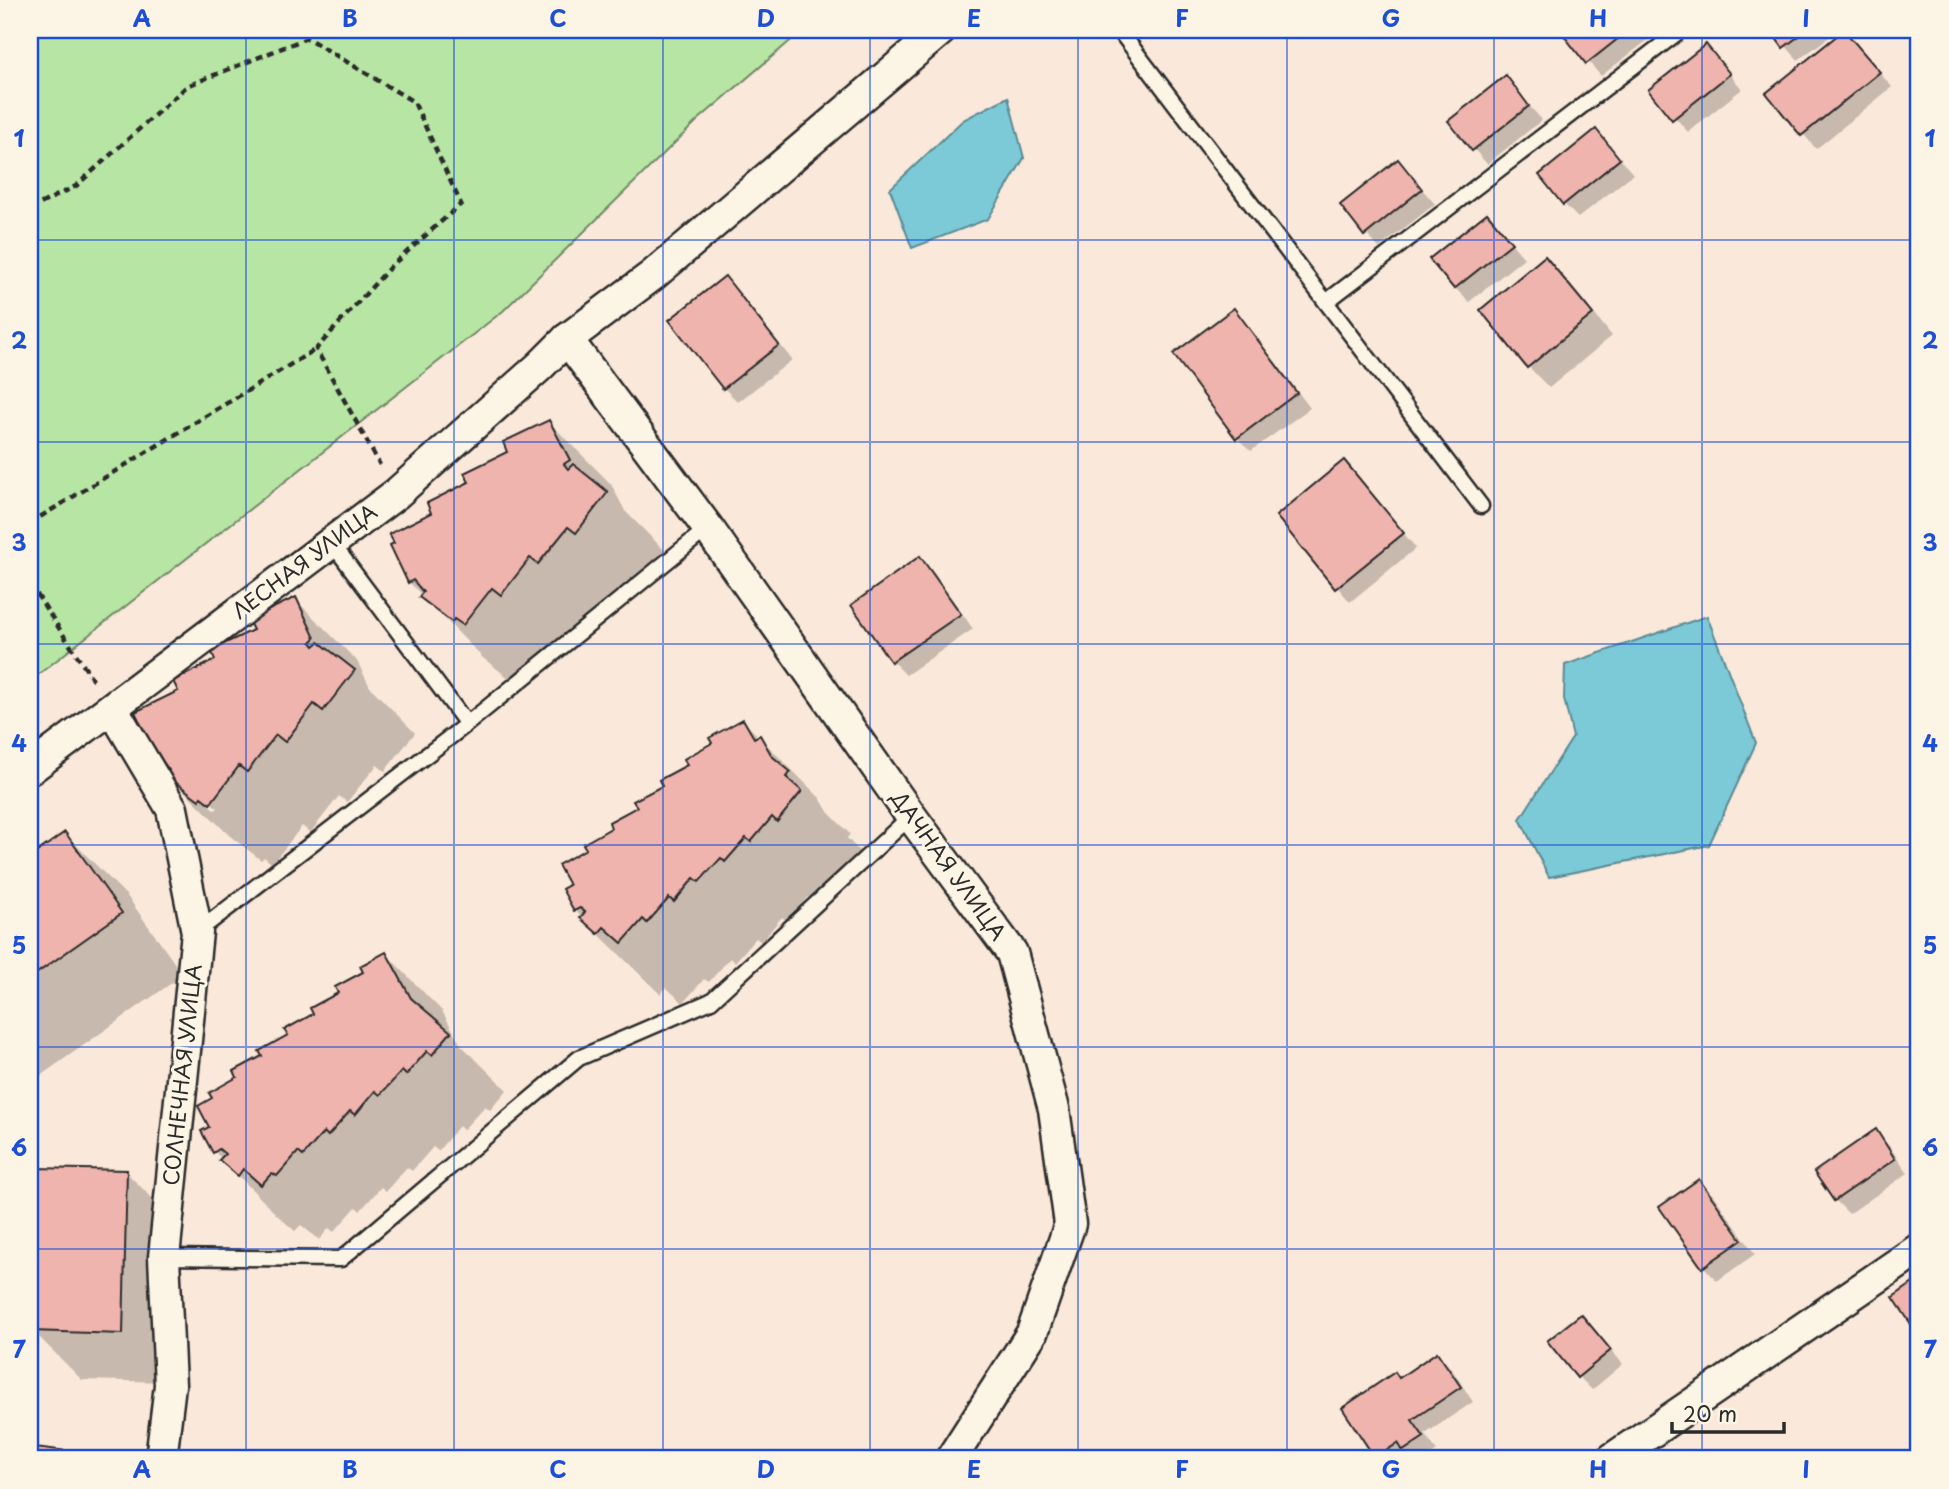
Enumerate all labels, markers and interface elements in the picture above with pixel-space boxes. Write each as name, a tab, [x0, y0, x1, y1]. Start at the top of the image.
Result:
text: A	[133, 0, 151, 35]
text: B	[342, 0, 358, 35]
text: C	[549, 0, 567, 35]
text: D	[757, 0, 775, 35]
text: E	[967, 0, 981, 35]
text: F	[1175, 0, 1189, 35]
text: G	[1382, 0, 1400, 35]
text: H	[1589, 0, 1607, 35]
text: I	[1802, 0, 1810, 35]
text: 1	[14, 120, 25, 155]
text: 1	[1925, 120, 1936, 155]
text: 2	[11, 322, 27, 357]
text: 2	[1922, 322, 1938, 357]
street label: ЛЕСНАЯ УЛИЦА	[224, 495, 383, 626]
text: 3	[11, 524, 27, 559]
text: 3	[1922, 524, 1938, 559]
text: 4	[11, 725, 27, 760]
text: 4	[1922, 725, 1938, 760]
street label: ДАЧНАЯ УЛИЦА	[884, 782, 1015, 946]
text: 5	[12, 927, 26, 962]
text: 5	[1923, 927, 1937, 962]
street label: СОЛНЕЧНАЯ УЛИЦА	[153, 962, 209, 1187]
text: 6	[11, 1129, 27, 1164]
text: 6	[1922, 1129, 1938, 1164]
text: 7	[12, 1331, 26, 1366]
text: 7	[1923, 1331, 1937, 1366]
scale bar	[1672, 1391, 1784, 1435]
text: 20 m	[1683, 1397, 1737, 1429]
text: A	[133, 1451, 151, 1486]
text: B	[342, 1451, 358, 1486]
text: C	[549, 1451, 567, 1486]
text: D	[757, 1451, 775, 1486]
text: E	[967, 1451, 981, 1486]
text: F	[1175, 1451, 1189, 1486]
text: G	[1382, 1451, 1400, 1486]
text: H	[1589, 1451, 1607, 1486]
text: I	[1802, 1451, 1810, 1486]

